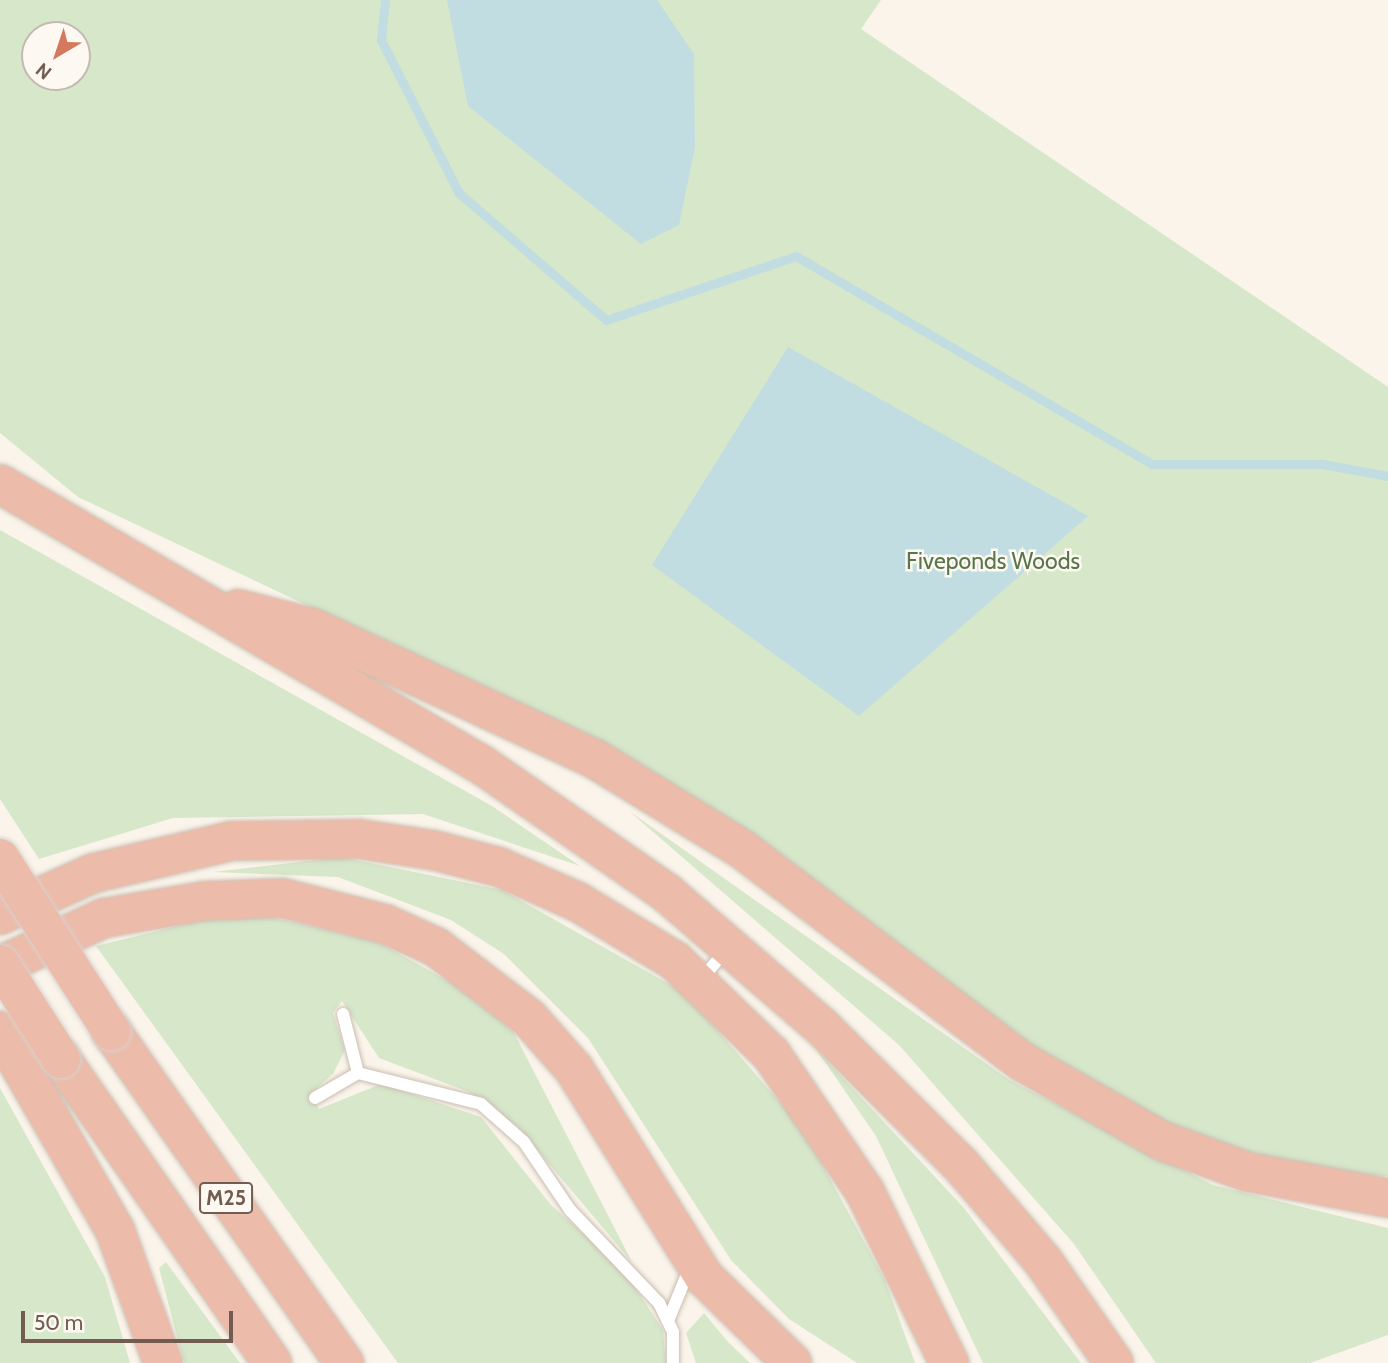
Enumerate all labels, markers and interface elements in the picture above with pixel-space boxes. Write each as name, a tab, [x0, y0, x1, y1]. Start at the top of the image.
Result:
north arrow	[21, 21, 91, 91]
text: N	[31, 58, 56, 84]
park label: Fiveponds Woods	[906, 547, 1080, 575]
road number: M25	[198, 1180, 254, 1216]
scale bar	[24, 1296, 236, 1340]
text: 50 m	[34, 1310, 83, 1335]

